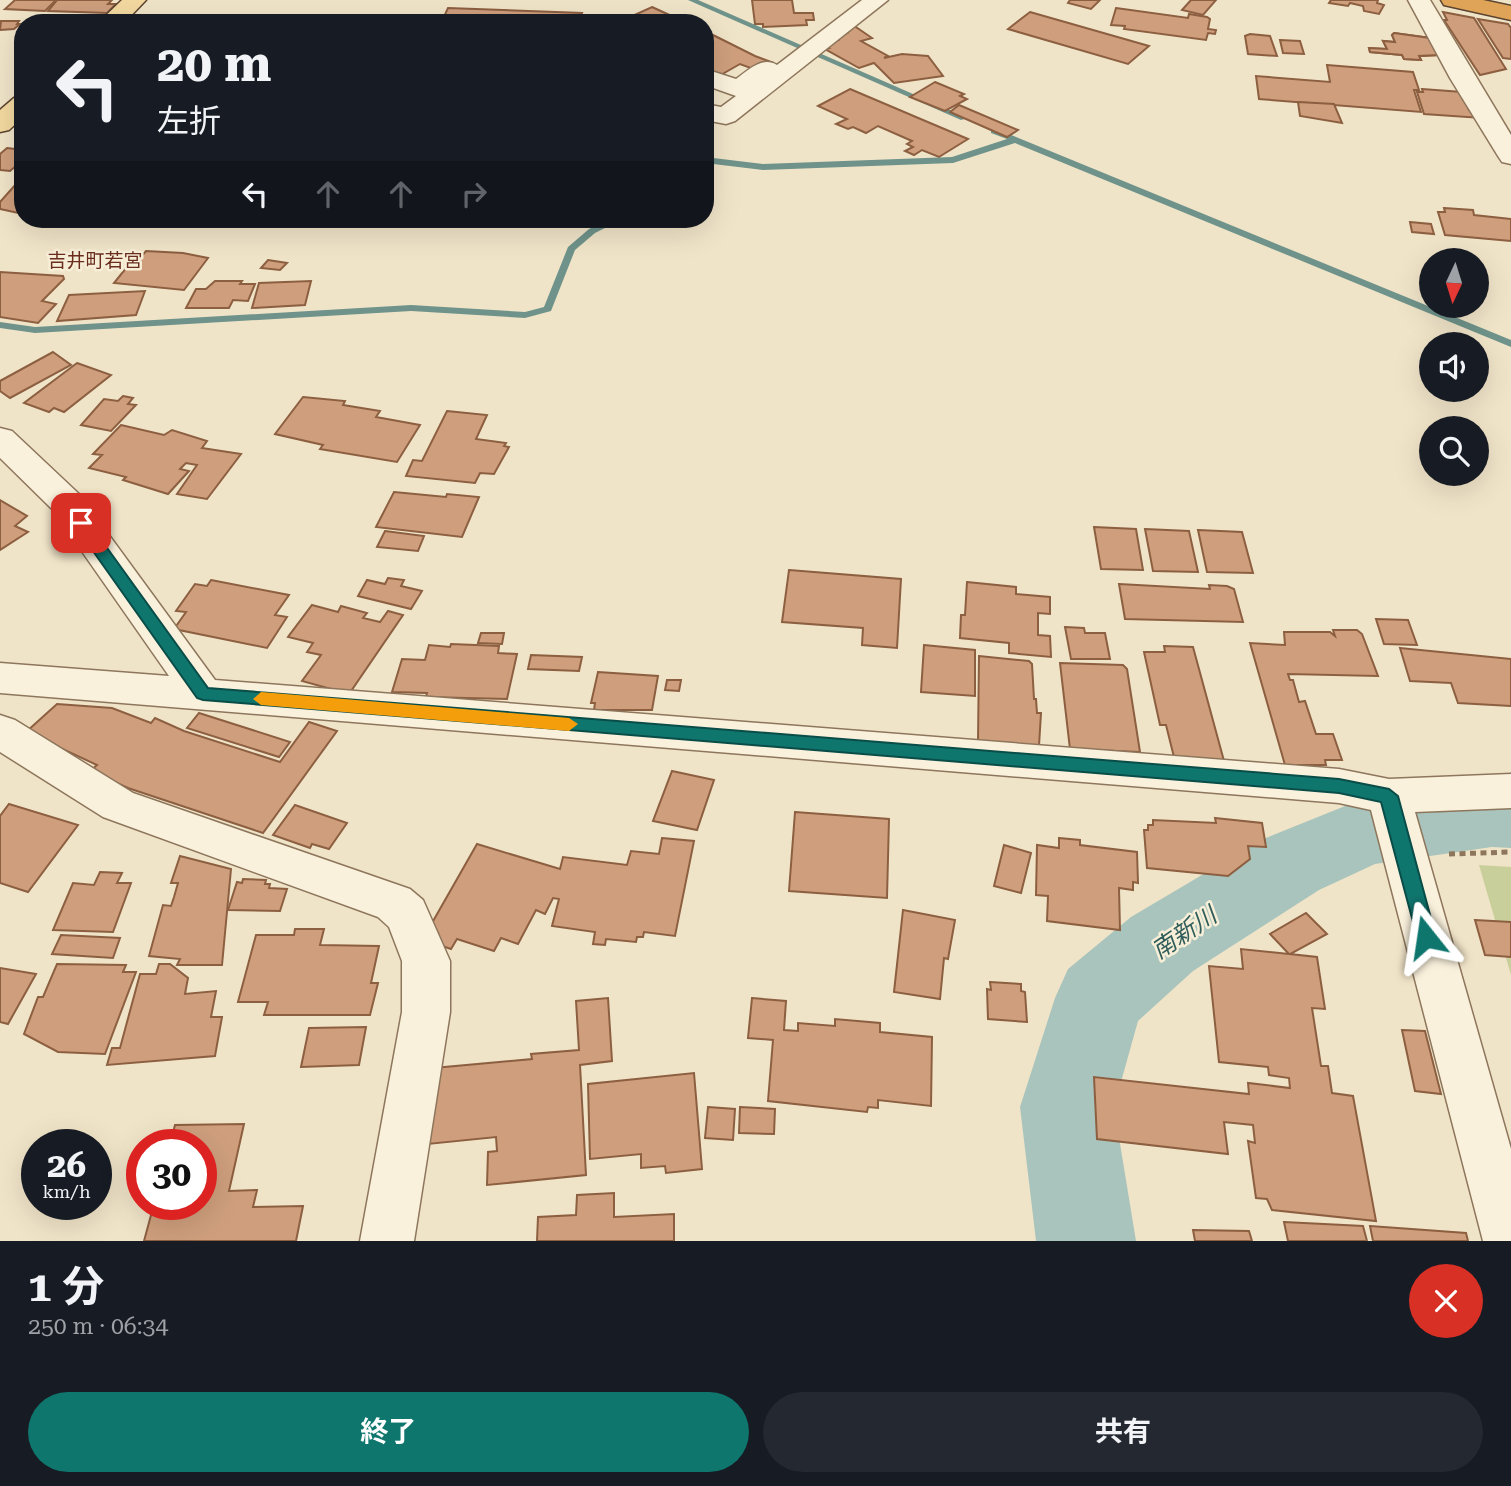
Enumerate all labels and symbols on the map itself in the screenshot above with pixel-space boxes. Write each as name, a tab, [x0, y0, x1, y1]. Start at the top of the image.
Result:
north arrow	[1419, 248, 1489, 318]
district label: 吉井町若宮	[47, 249, 143, 272]
pin	[51, 493, 111, 553]
water label: 南新川	[1146, 900, 1224, 965]
position arrow	[1389, 900, 1463, 974]
speed limit sign: 30	[126, 1129, 217, 1220]

